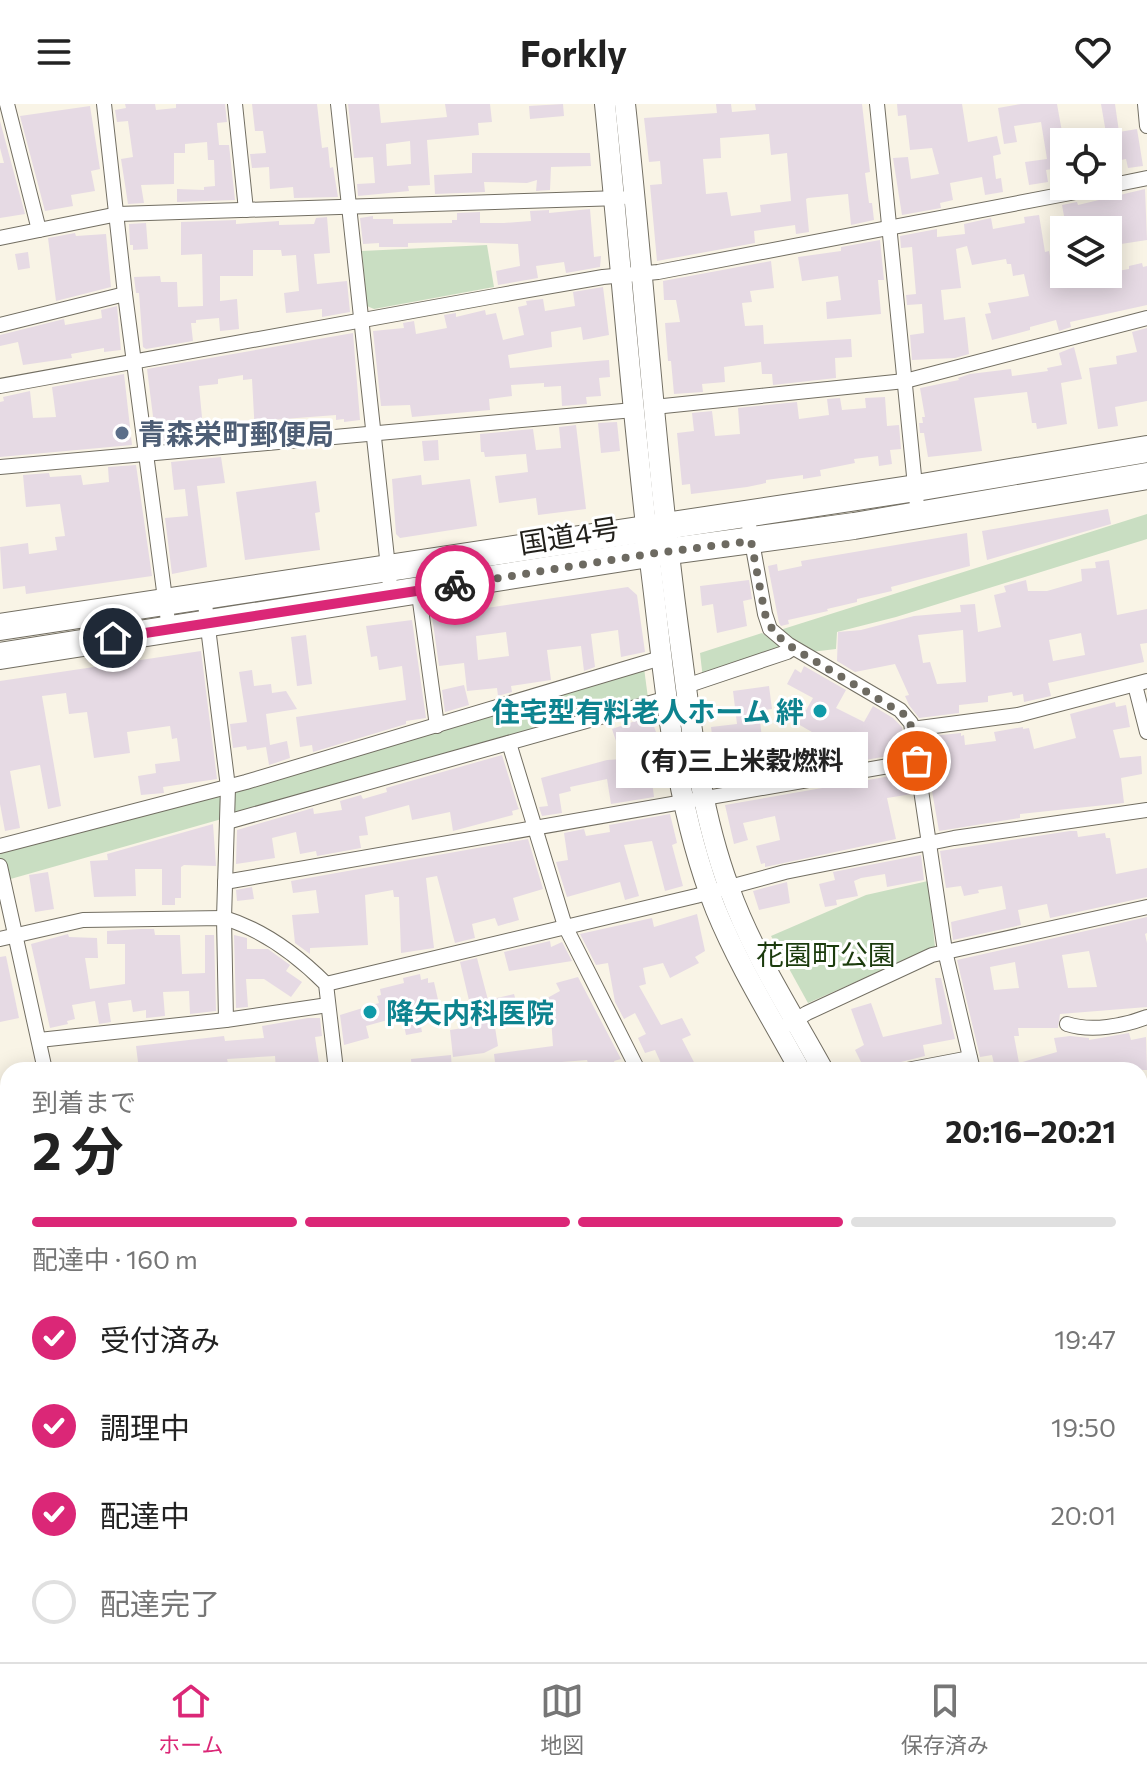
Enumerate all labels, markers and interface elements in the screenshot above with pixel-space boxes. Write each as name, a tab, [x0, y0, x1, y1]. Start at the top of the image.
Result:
icon: menu	[32, 30, 76, 74]
text: Forkly	[520, 30, 627, 74]
icon: heart	[1071, 30, 1115, 74]
map controls	[1050, 128, 1122, 288]
button: locate	[1050, 128, 1122, 200]
button: layers	[1050, 216, 1122, 288]
place label: 青森栄町郵便局	[138, 416, 334, 450]
marker: 青森栄町郵便局	[113, 424, 131, 442]
street label: 国道4号	[517, 510, 621, 560]
courier	[415, 545, 495, 625]
icon: bike	[433, 563, 477, 607]
pin	[79, 604, 147, 672]
icon: home	[91, 616, 135, 660]
place label: 住宅型有料老人ホーム 絆	[491, 694, 804, 728]
marker: 住宅型有料老人ホーム 絆	[811, 702, 829, 720]
pin	[883, 727, 951, 795]
callout: (有)三上米穀燃料	[617, 733, 869, 789]
icon: bag	[895, 739, 939, 783]
text: (有)三上米穀燃料	[640, 744, 844, 775]
park label: 花園町公園	[756, 937, 896, 971]
place label: 降矢内科医院	[386, 995, 554, 1029]
marker: 降矢内科医院	[361, 1003, 379, 1021]
text: 到着まで	[32, 1086, 136, 1117]
text: 20:16–20:21	[945, 1112, 1116, 1149]
text: 2 分	[32, 1117, 124, 1181]
text: 配達中 · 160 m	[32, 1243, 198, 1274]
icon: check	[32, 1316, 76, 1360]
text: 受付済み	[100, 1320, 220, 1357]
text: 19:47	[1054, 1323, 1116, 1354]
icon: check	[32, 1404, 76, 1448]
text: 調理中	[100, 1408, 190, 1445]
text: 19:50	[1051, 1411, 1116, 1442]
icon: check	[32, 1492, 76, 1536]
text: 配達中	[100, 1496, 190, 1533]
text: 20:01	[1050, 1499, 1116, 1530]
text: 配達完了	[100, 1584, 220, 1621]
tab: ホーム	[158, 1679, 224, 1759]
tab: 地図	[540, 1679, 584, 1759]
tab: 保存済み	[901, 1679, 989, 1759]

